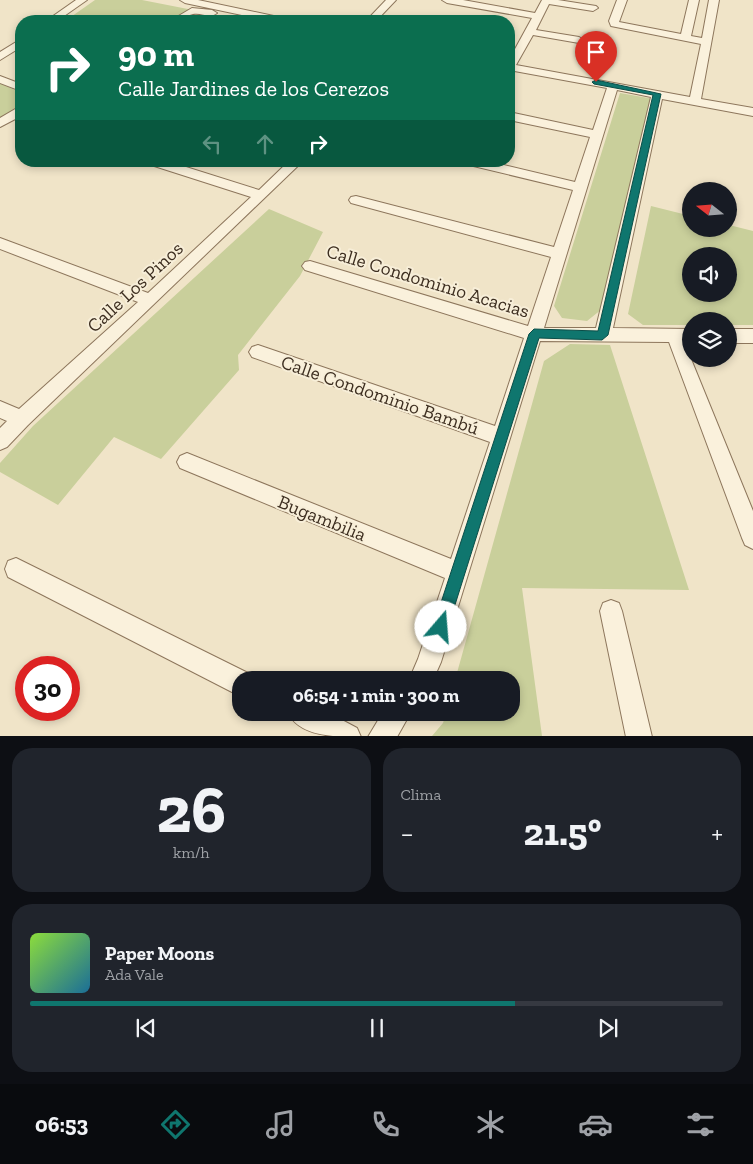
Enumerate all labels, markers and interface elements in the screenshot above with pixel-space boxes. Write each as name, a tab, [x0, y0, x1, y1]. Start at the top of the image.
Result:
pin	[575, 31, 617, 82]
text: 90 m	[118, 33, 194, 75]
icon: right	[35, 35, 100, 100]
icon: arrive	[582, 38, 610, 66]
text: Calle Jardines de los Cerezos	[118, 75, 389, 102]
icon: left	[198, 130, 226, 158]
icon: ahead	[251, 130, 279, 158]
icon: right	[304, 130, 332, 158]
north arrow	[682, 182, 738, 238]
map controls	[682, 182, 737, 367]
street label: Calle Los Pinos	[82, 237, 188, 337]
street label: Calle Condominio Acacias	[324, 239, 532, 323]
button: sound	[682, 247, 737, 302]
button: layers	[682, 312, 737, 367]
street label: Calle Condominio Bambú	[278, 350, 482, 440]
street label: Bugambilia	[275, 490, 369, 546]
position arrow	[414, 600, 466, 652]
speed limit sign: 30	[15, 656, 80, 721]
text: 06:54 · 1 min · 300 m	[293, 684, 459, 707]
text: 26	[156, 771, 226, 849]
text: Clima	[401, 785, 441, 804]
text: 21.5°	[523, 809, 601, 855]
text: −	[401, 817, 414, 850]
text: +	[711, 817, 723, 850]
text: km/h	[173, 843, 210, 862]
text: Paper Moons	[105, 942, 214, 965]
text: Ada Vale	[105, 965, 164, 984]
icon: previous	[132, 1014, 160, 1042]
icon: pause	[363, 1014, 391, 1042]
icon: next	[594, 1014, 622, 1042]
icon: directions	[158, 1107, 193, 1142]
icon: music	[263, 1107, 298, 1142]
icon: phone	[368, 1107, 403, 1142]
icon: climate	[473, 1107, 508, 1142]
icon: car	[578, 1107, 613, 1142]
icon: filters	[683, 1107, 718, 1142]
text: 06:53	[35, 1111, 88, 1138]

